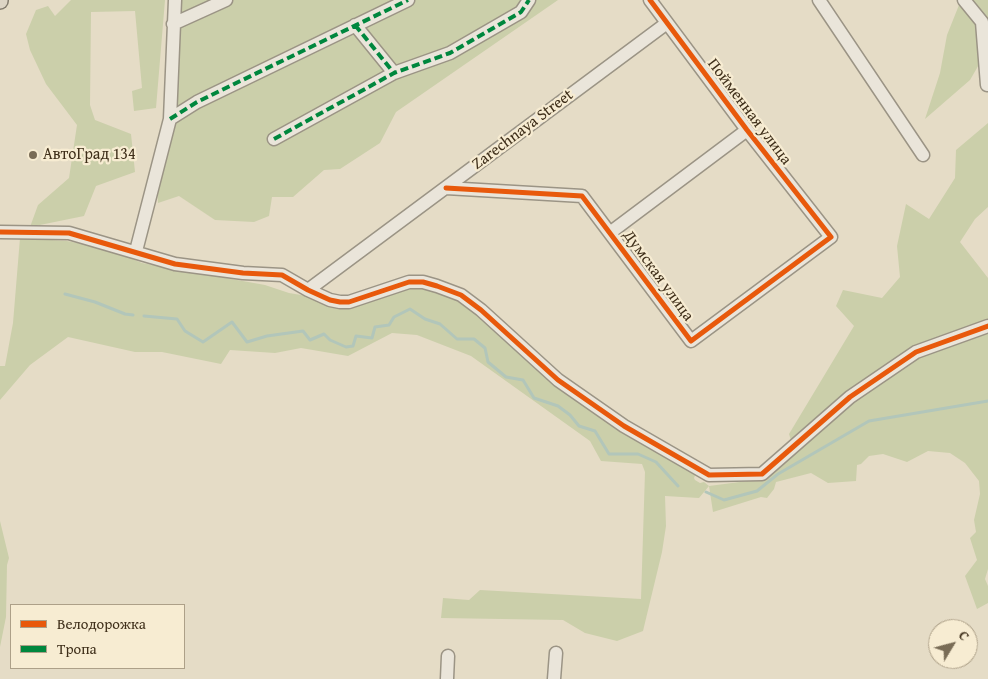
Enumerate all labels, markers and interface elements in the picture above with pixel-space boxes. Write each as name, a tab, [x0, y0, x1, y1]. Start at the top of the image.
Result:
street label: Пойменная улица	[703, 55, 795, 169]
street label: Zarechnaya Street	[469, 86, 577, 174]
place label: АвтоГрад 134	[43, 145, 136, 165]
marker: АвтоГрад 134	[27, 149, 39, 161]
street label: Думская улица	[619, 227, 697, 325]
legend	[10, 604, 185, 669]
text: Велодорожка	[57, 613, 146, 634]
north arrow	[928, 619, 978, 669]
text: С	[954, 626, 975, 645]
text: Тропа	[57, 638, 97, 659]

